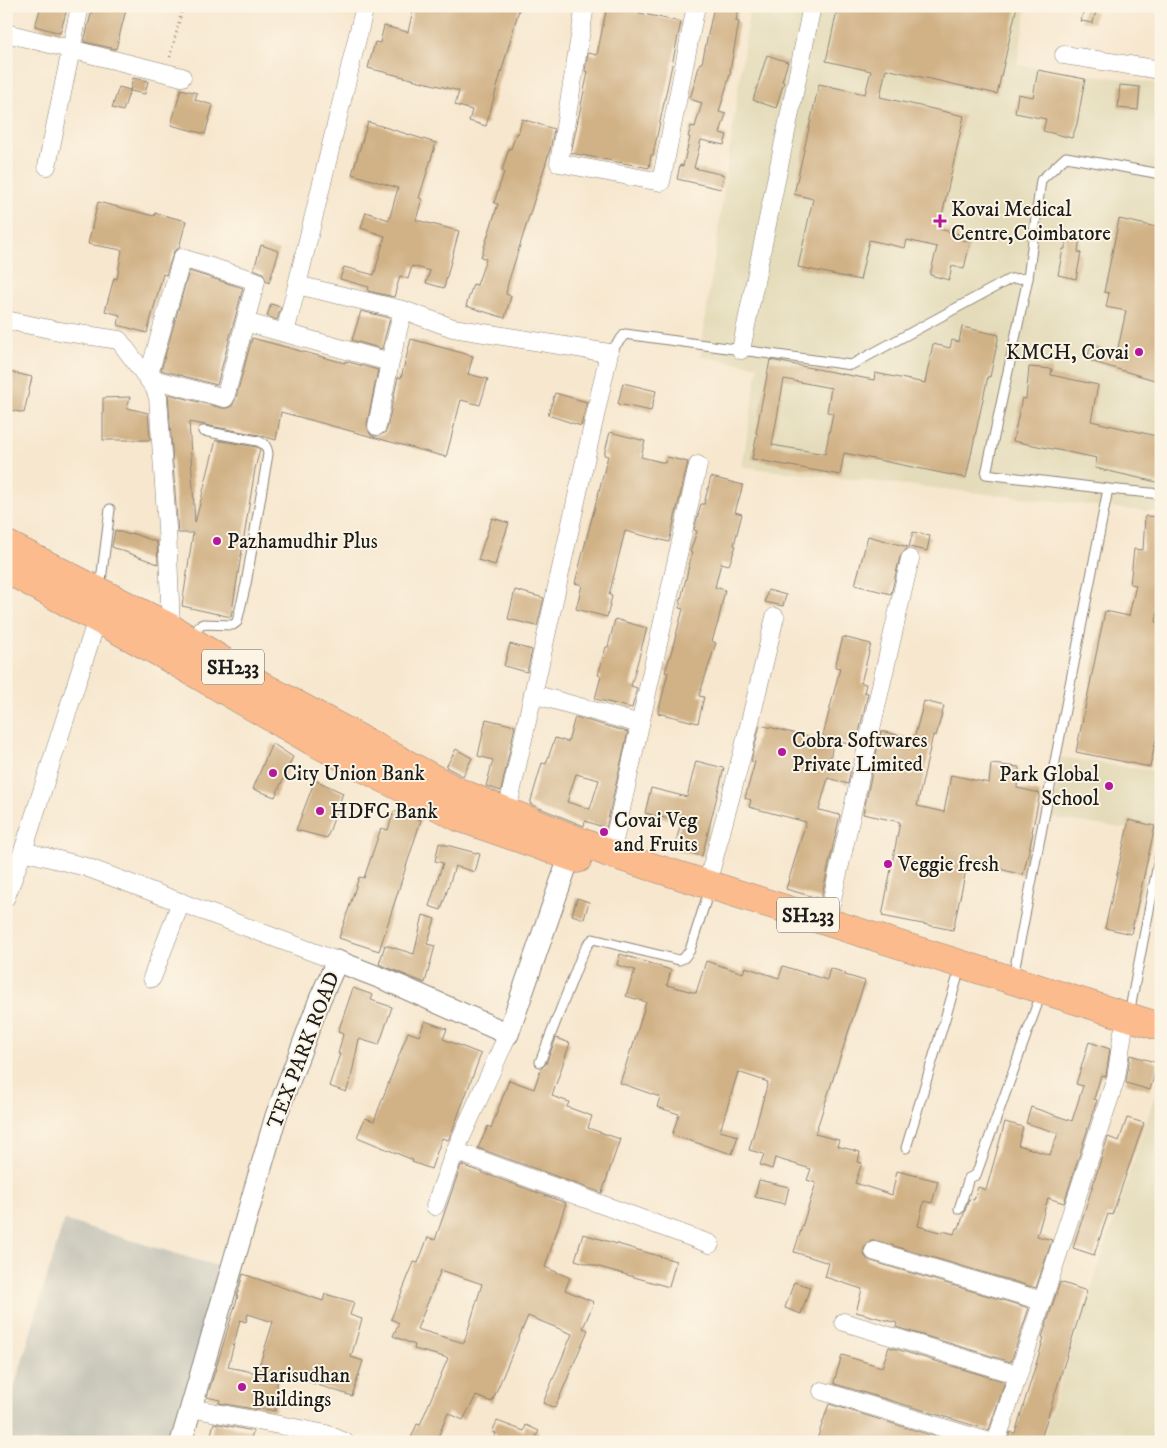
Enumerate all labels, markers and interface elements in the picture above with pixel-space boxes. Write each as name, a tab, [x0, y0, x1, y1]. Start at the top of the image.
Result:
place label: Kovai Medical Centre,Coimbatore	[951, 197, 1111, 247]
marker: Kovai Medical Centre,Coimbatore	[933, 214, 947, 228]
place label: KMCH, Covai	[1006, 340, 1129, 366]
marker: KMCH, Covai	[1133, 346, 1145, 358]
place label: Pazhamudhir Plus	[227, 529, 378, 555]
marker: Pazhamudhir Plus	[211, 535, 223, 547]
road number: SH233	[202, 650, 264, 684]
place label: Cobra Softwares Private Limited	[792, 728, 928, 778]
marker: Cobra Softwares Private Limited	[776, 746, 788, 758]
place label: City Union Bank	[283, 761, 425, 787]
place label: Park Global School	[999, 762, 1100, 812]
marker: City Union Bank	[267, 767, 279, 779]
marker: Park Global School	[1103, 780, 1115, 792]
place label: HDFC Bank	[330, 799, 439, 825]
marker: HDFC Bank	[314, 805, 326, 817]
place label: Covai Veg and Fruits	[614, 808, 698, 858]
marker: Covai Veg and Fruits	[598, 826, 610, 838]
place label: Veggie fresh	[897, 852, 999, 878]
marker: Veggie fresh	[882, 858, 894, 870]
road number: SH233	[777, 898, 839, 932]
street label: TEX PARK ROAD	[262, 968, 346, 1133]
place label: Harisudhan Buildings	[252, 1363, 350, 1413]
marker: Harisudhan Buildings	[236, 1381, 248, 1393]

